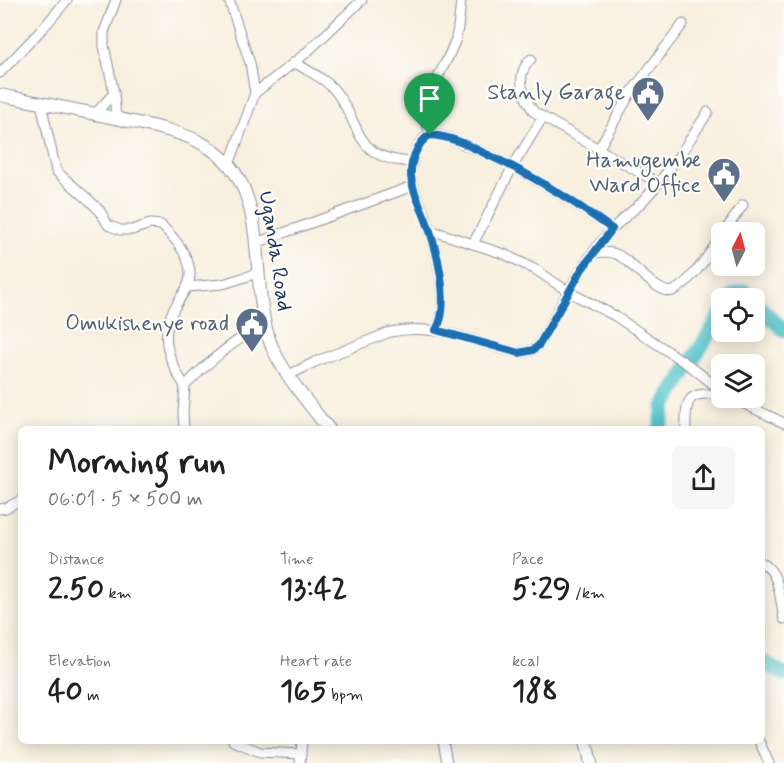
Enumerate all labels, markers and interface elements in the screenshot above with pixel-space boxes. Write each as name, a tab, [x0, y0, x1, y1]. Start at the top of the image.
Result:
pin	[404, 73, 455, 135]
public building icon: Stanly Garage	[630, 75, 666, 122]
place label: Stanly Garage	[487, 79, 625, 110]
icon: arrive	[413, 82, 446, 115]
place label: Hamugembe Ward Office	[586, 147, 701, 200]
public building icon: Hamugembe Ward Office	[706, 156, 742, 203]
street label: Uganda Road	[251, 189, 298, 313]
north arrow	[711, 222, 765, 276]
map controls	[711, 222, 765, 408]
button: locate	[711, 288, 765, 342]
public building icon: Omukishenye road	[234, 306, 270, 353]
place label: Omukishenye road	[65, 310, 229, 338]
button: layers	[711, 354, 765, 408]
text: Morning run	[48, 441, 226, 485]
button: share	[672, 446, 735, 509]
text: 06:01 · 5 × 500 m	[48, 486, 203, 513]
text: Distance	[48, 549, 104, 570]
text: Time	[280, 549, 314, 570]
text: Pace	[512, 549, 544, 570]
text: 2.50	[48, 570, 104, 609]
text: 13:42	[280, 570, 347, 609]
text: 5:29	[512, 570, 571, 609]
text: km	[104, 583, 132, 604]
text: /km	[571, 583, 605, 604]
text: Elevation	[48, 651, 111, 672]
text: Heart rate	[280, 651, 352, 672]
text: kcal	[512, 651, 539, 672]
text: 40	[48, 672, 83, 711]
text: 165	[280, 672, 327, 711]
text: 188	[512, 672, 558, 711]
text: m	[83, 685, 100, 706]
text: bpm	[327, 685, 363, 706]

